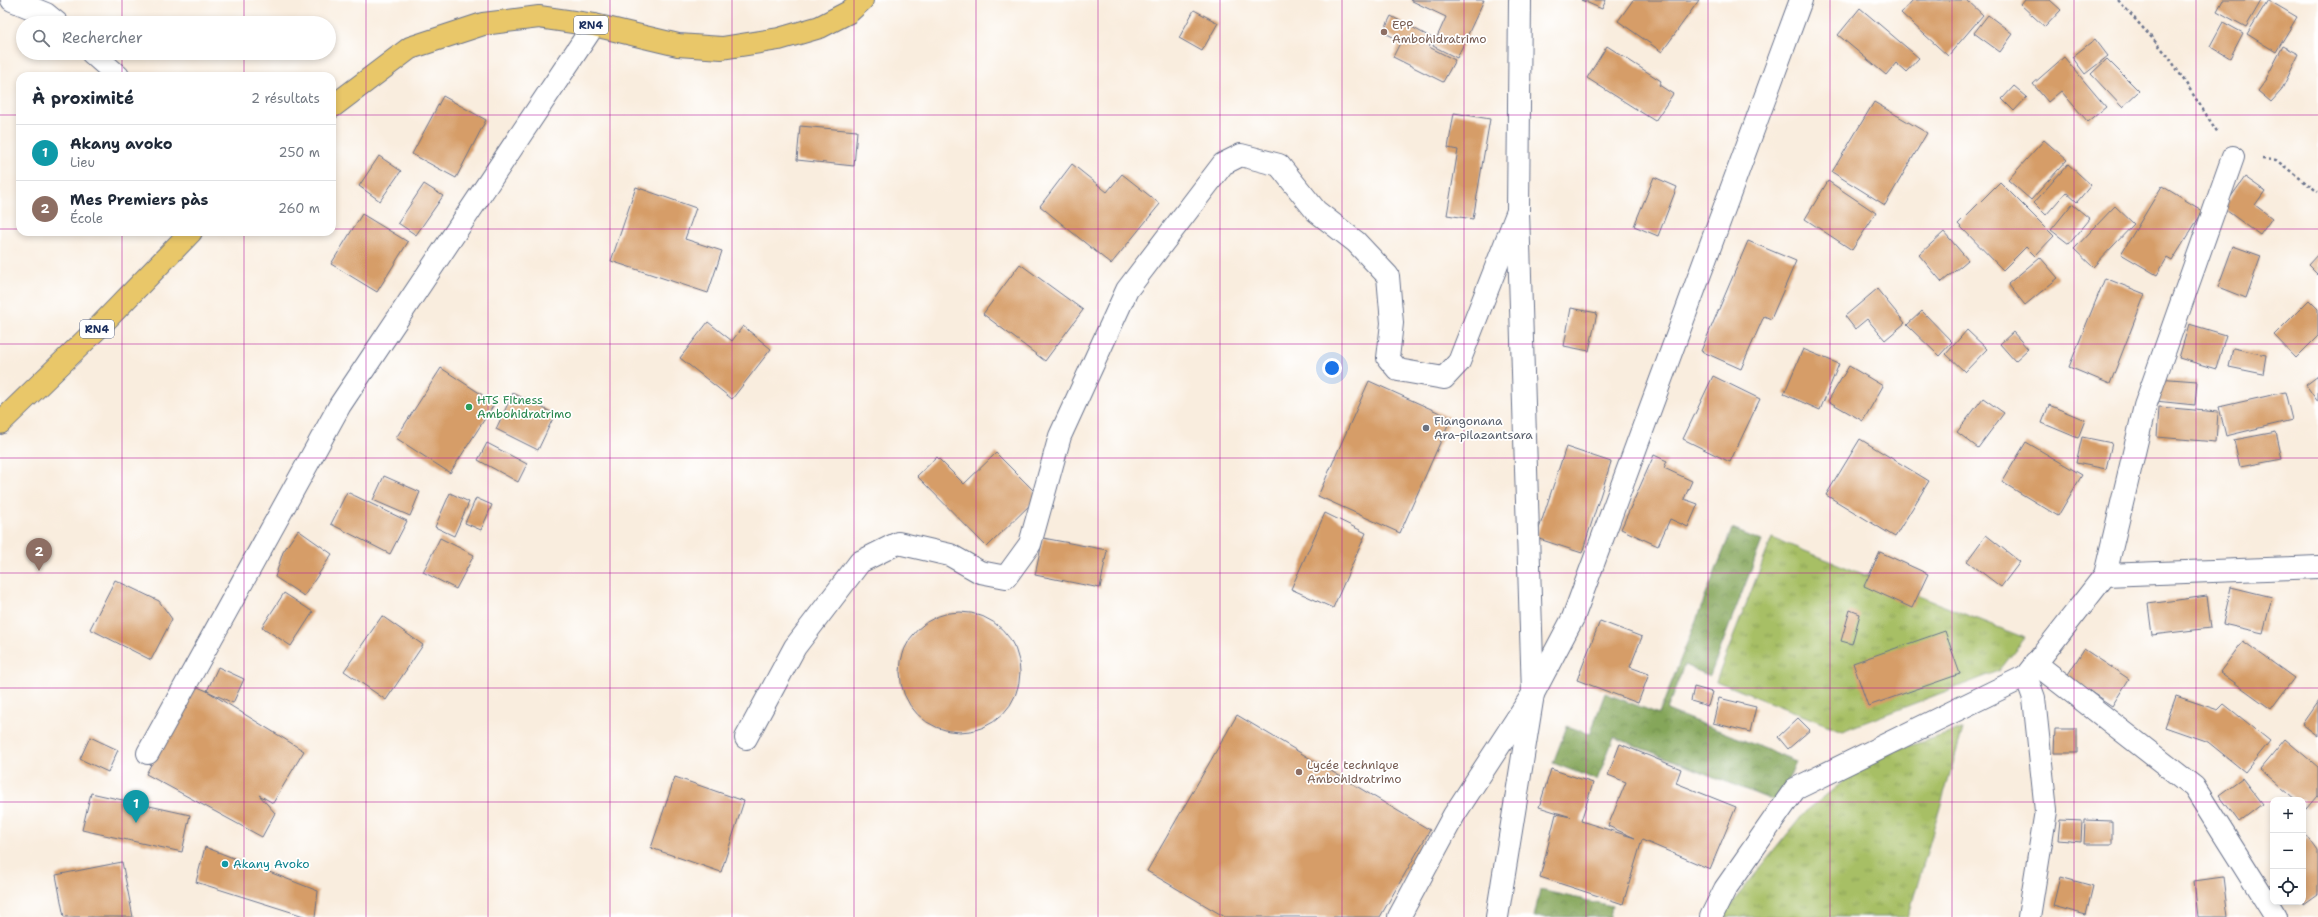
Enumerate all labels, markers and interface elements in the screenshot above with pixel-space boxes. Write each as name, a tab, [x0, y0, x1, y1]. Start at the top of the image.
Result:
search box	[16, 16, 336, 60]
road number: RN4	[574, 16, 608, 34]
place label: EPP Ambohidratrimo	[1392, 17, 1487, 47]
icon: search	[30, 27, 52, 49]
marker: EPP Ambohidratrimo	[1379, 27, 1389, 37]
text: Rechercher	[62, 28, 143, 48]
text: À proximité	[32, 87, 134, 109]
text: 2 résultats	[251, 90, 320, 107]
text: Akany avoko	[70, 134, 172, 154]
text: 1	[42, 144, 48, 161]
text: 250 m	[279, 144, 320, 161]
text: Lieu	[70, 154, 95, 171]
text: Mes Premiers pàs	[70, 190, 208, 210]
text: 2	[40, 200, 50, 217]
text: 260 m	[278, 200, 320, 217]
text: École	[70, 210, 103, 227]
road number: RN4	[80, 320, 114, 338]
your location	[1322, 358, 1342, 378]
place label: HTS Fitness Ambohidratrimo	[477, 392, 572, 422]
marker: HTS Fitness Ambohidratrimo	[464, 402, 474, 412]
place label: Fiangonana Ara-pilazantsara	[1434, 413, 1533, 443]
marker: Fiangonana Ara-pilazantsara	[1421, 423, 1431, 433]
pin: 2	[26, 538, 52, 571]
place label: Lycée technique Ambohidratrimo	[1307, 757, 1402, 787]
marker: Lycée technique Ambohidratrimo	[1294, 767, 1304, 777]
pin: 1	[123, 790, 149, 823]
map controls	[2270, 797, 2306, 905]
button: +	[2270, 797, 2306, 833]
button: −	[2270, 833, 2306, 869]
place label: Akany Avoko	[233, 856, 309, 872]
marker: Akany Avoko	[220, 859, 230, 869]
button: locate	[2270, 869, 2306, 905]

